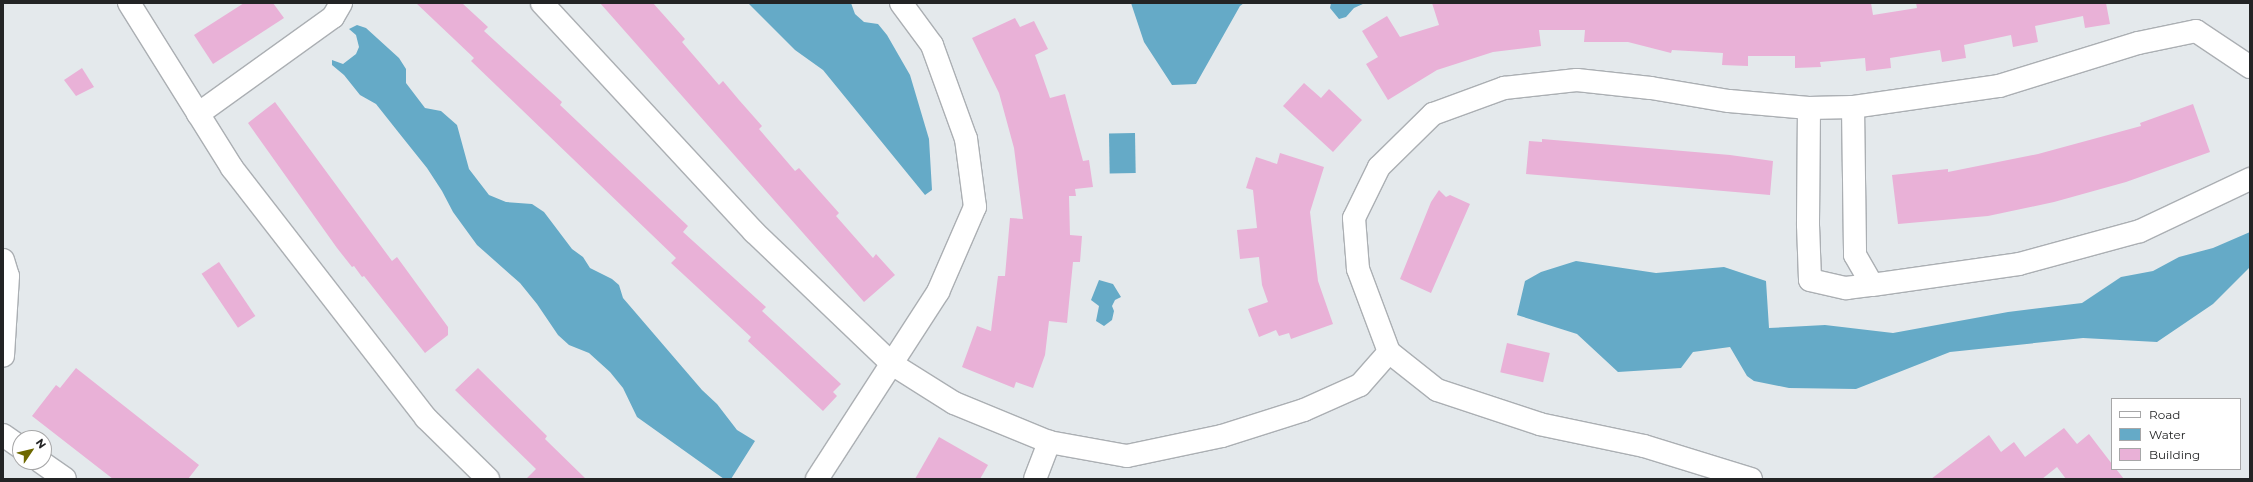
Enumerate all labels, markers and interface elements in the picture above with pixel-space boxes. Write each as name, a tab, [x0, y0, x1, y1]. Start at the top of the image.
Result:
legend	[2111, 398, 2241, 470]
text: Road	[2149, 407, 2180, 422]
text: Water	[2149, 427, 2185, 442]
north arrow	[12, 430, 52, 470]
text: N	[33, 436, 49, 451]
text: Building	[2149, 447, 2200, 462]

